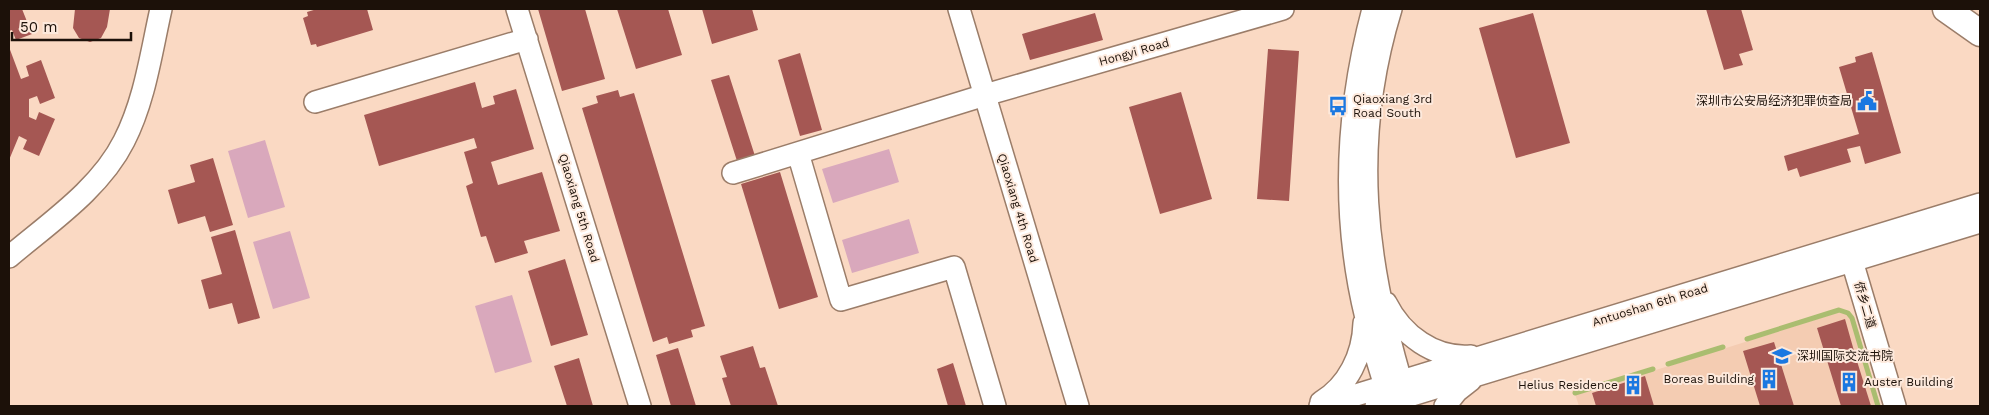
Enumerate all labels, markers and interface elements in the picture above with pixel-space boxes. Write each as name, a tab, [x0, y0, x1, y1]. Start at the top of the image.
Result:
scale bar	[12, 10, 131, 42]
text: 50 m	[20, 18, 57, 36]
street label: Hongyi Road	[1097, 35, 1171, 69]
public building icon: 深圳市公安局经济犯罪侦查局	[1856, 90, 1878, 112]
place label: Qiaoxiang 3rd Road South	[1353, 92, 1432, 120]
place label: 深圳市公安局经济犯罪侦查局	[1696, 94, 1852, 108]
bus stop icon: Qiaoxiang 3rd Road South	[1327, 95, 1349, 117]
street label: Qiaoxiang 5th Road	[556, 152, 602, 264]
street label: Qiaoxiang 4th Road	[995, 152, 1041, 264]
street label: 侨乡二道	[1852, 280, 1878, 330]
street label: Antuoshan 6th Road	[1591, 281, 1709, 329]
school or university icon: 深圳国际交流书院	[1771, 345, 1793, 367]
place label: 深圳国际交流书院	[1797, 349, 1893, 363]
building icon: Boreas Building	[1758, 368, 1780, 390]
building icon: Auster Building	[1838, 371, 1860, 393]
place label: Boreas Building	[1663, 372, 1755, 386]
building icon: Helius Residence	[1622, 374, 1644, 396]
place label: Auster Building	[1864, 375, 1953, 389]
place label: Helius Residence	[1518, 378, 1618, 392]

